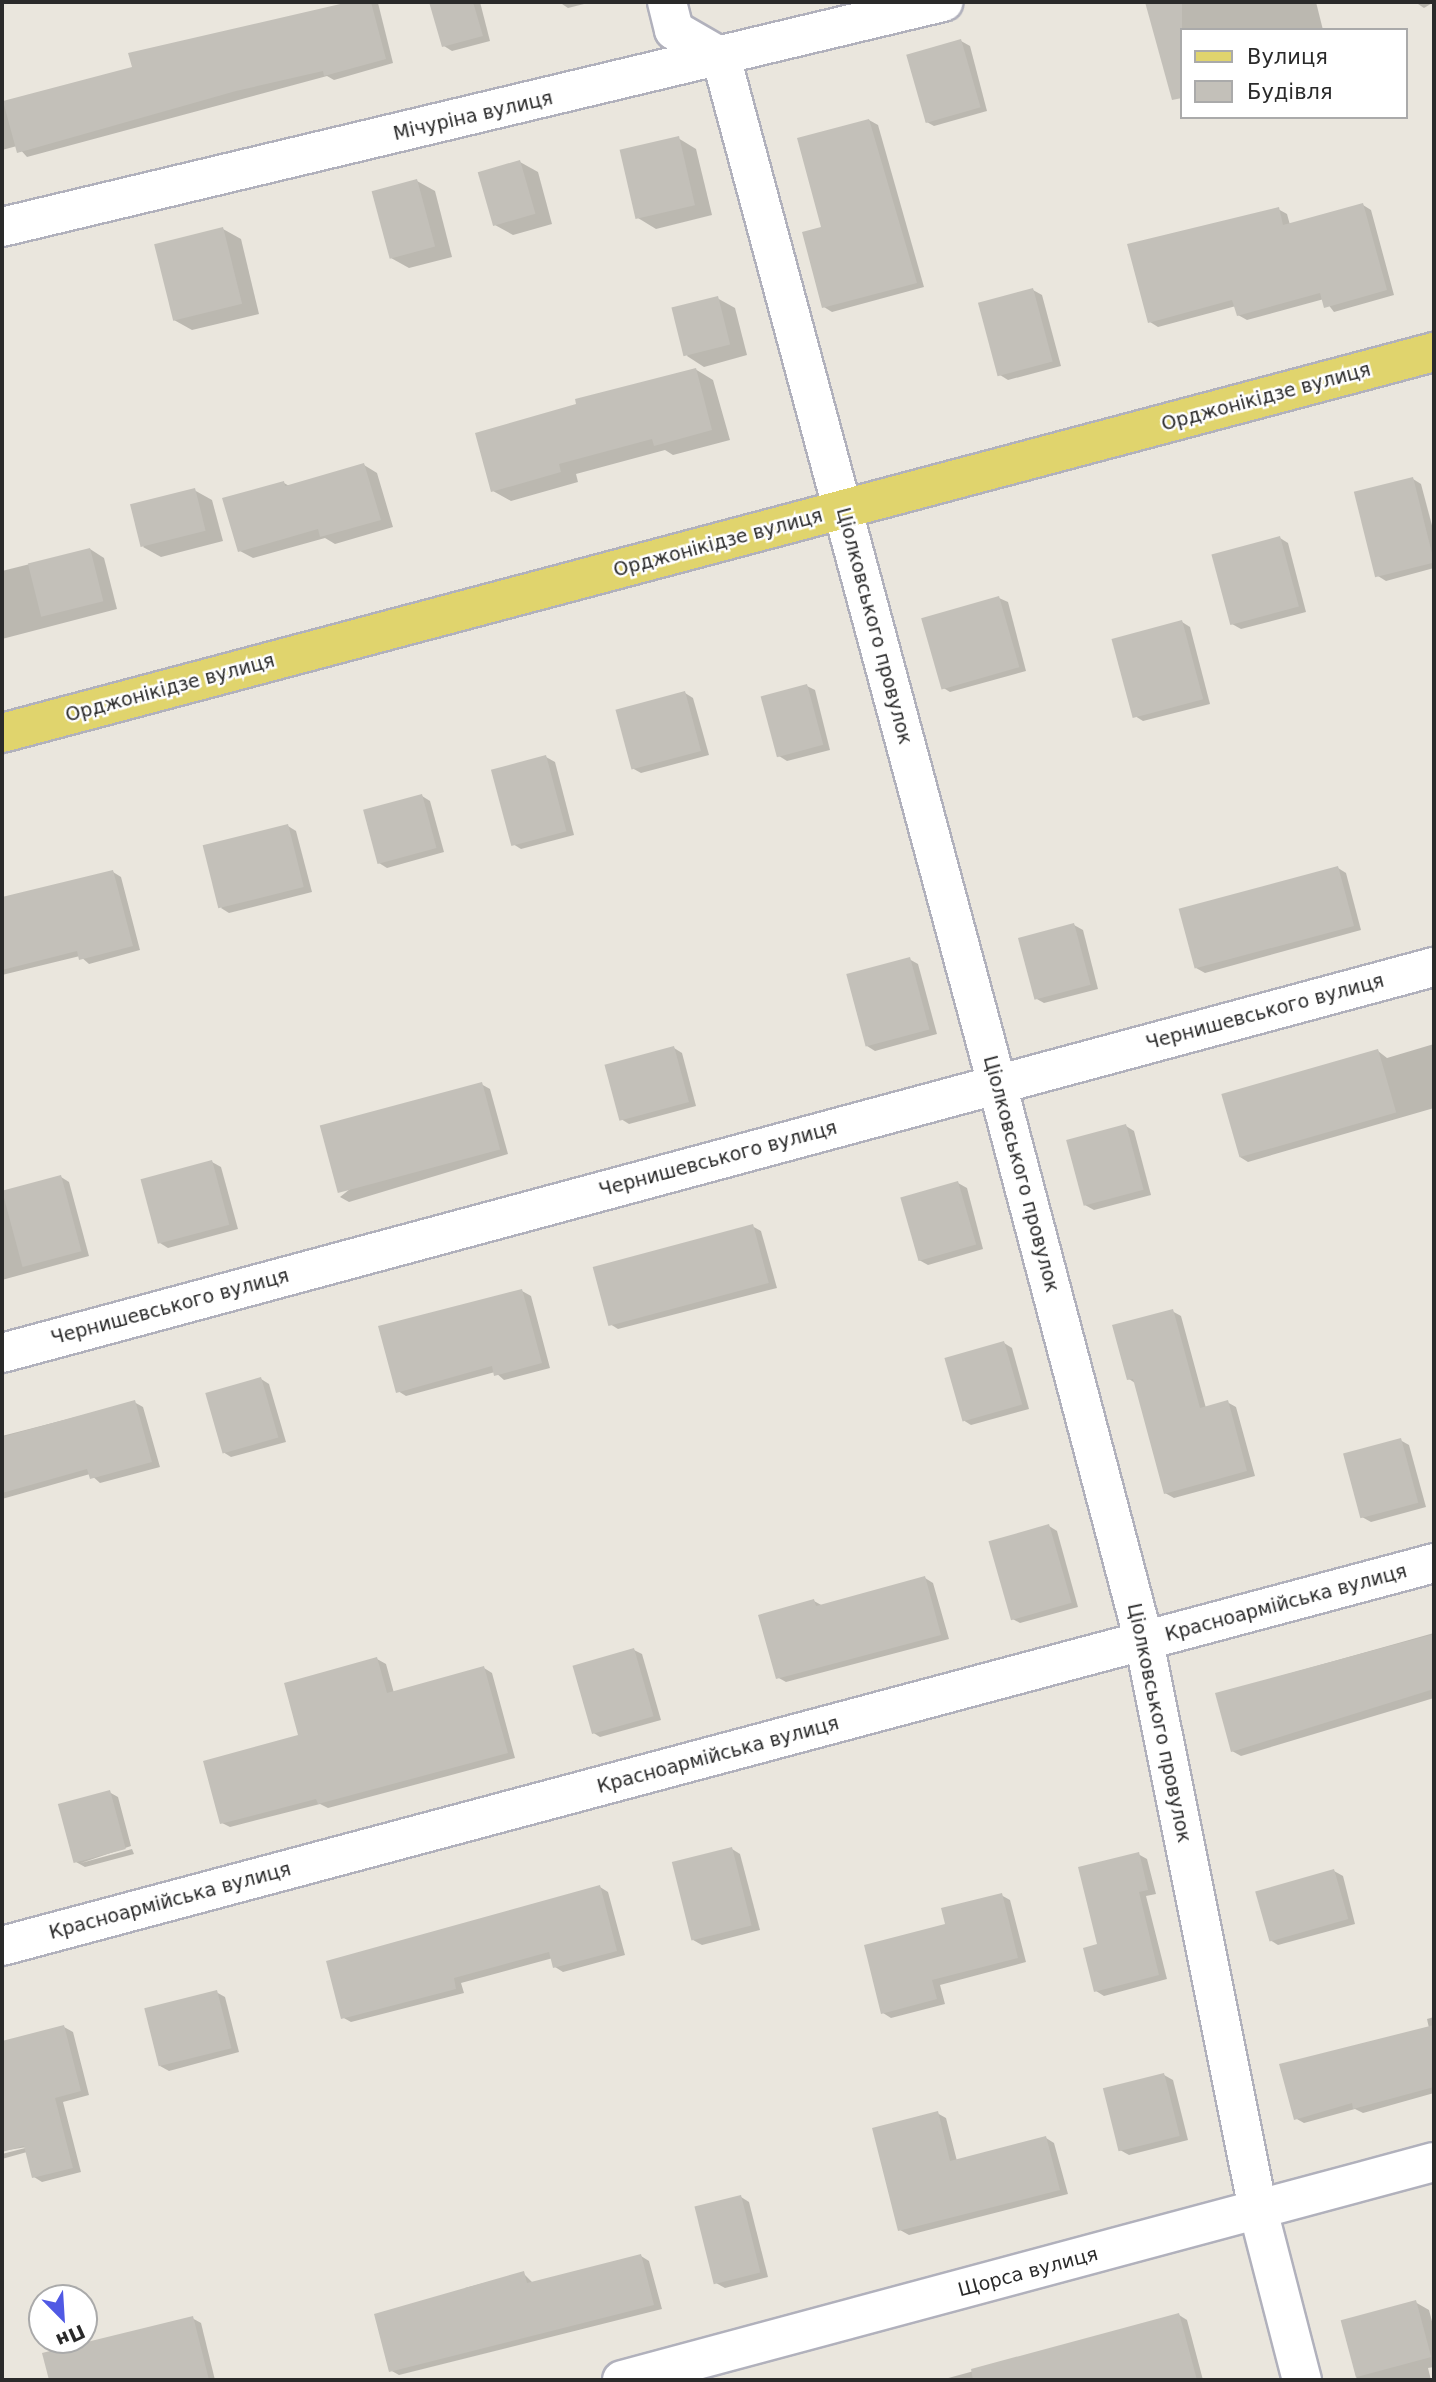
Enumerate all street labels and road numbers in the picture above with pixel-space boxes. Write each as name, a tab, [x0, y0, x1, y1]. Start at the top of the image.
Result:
street label: Мічуріна вулиця	[391, 87, 555, 145]
street label: Орджонікідзе вулиця	[1159, 358, 1373, 436]
street label: Орджонікідзе вулиця	[611, 504, 825, 582]
street label: Ціолковського провулок	[831, 505, 917, 747]
street label: Орджонікідзе вулиця	[63, 649, 277, 727]
street label: Чернишевського вулиця	[1143, 969, 1387, 1055]
street label: Ціолковського провулок	[978, 1053, 1064, 1295]
street label: Чернишевського вулиця	[596, 1116, 840, 1202]
street label: Чернишевського вулиця	[48, 1264, 292, 1350]
street label: Красноармійська вулиця	[1163, 1560, 1409, 1646]
street label: Ціолковського провулок	[1122, 1601, 1196, 1845]
street label: Красноармійська вулиця	[595, 1712, 841, 1798]
street label: Красноармійська вулиця	[47, 1858, 293, 1944]
street label: Щорса вулиця	[956, 2242, 1100, 2302]

